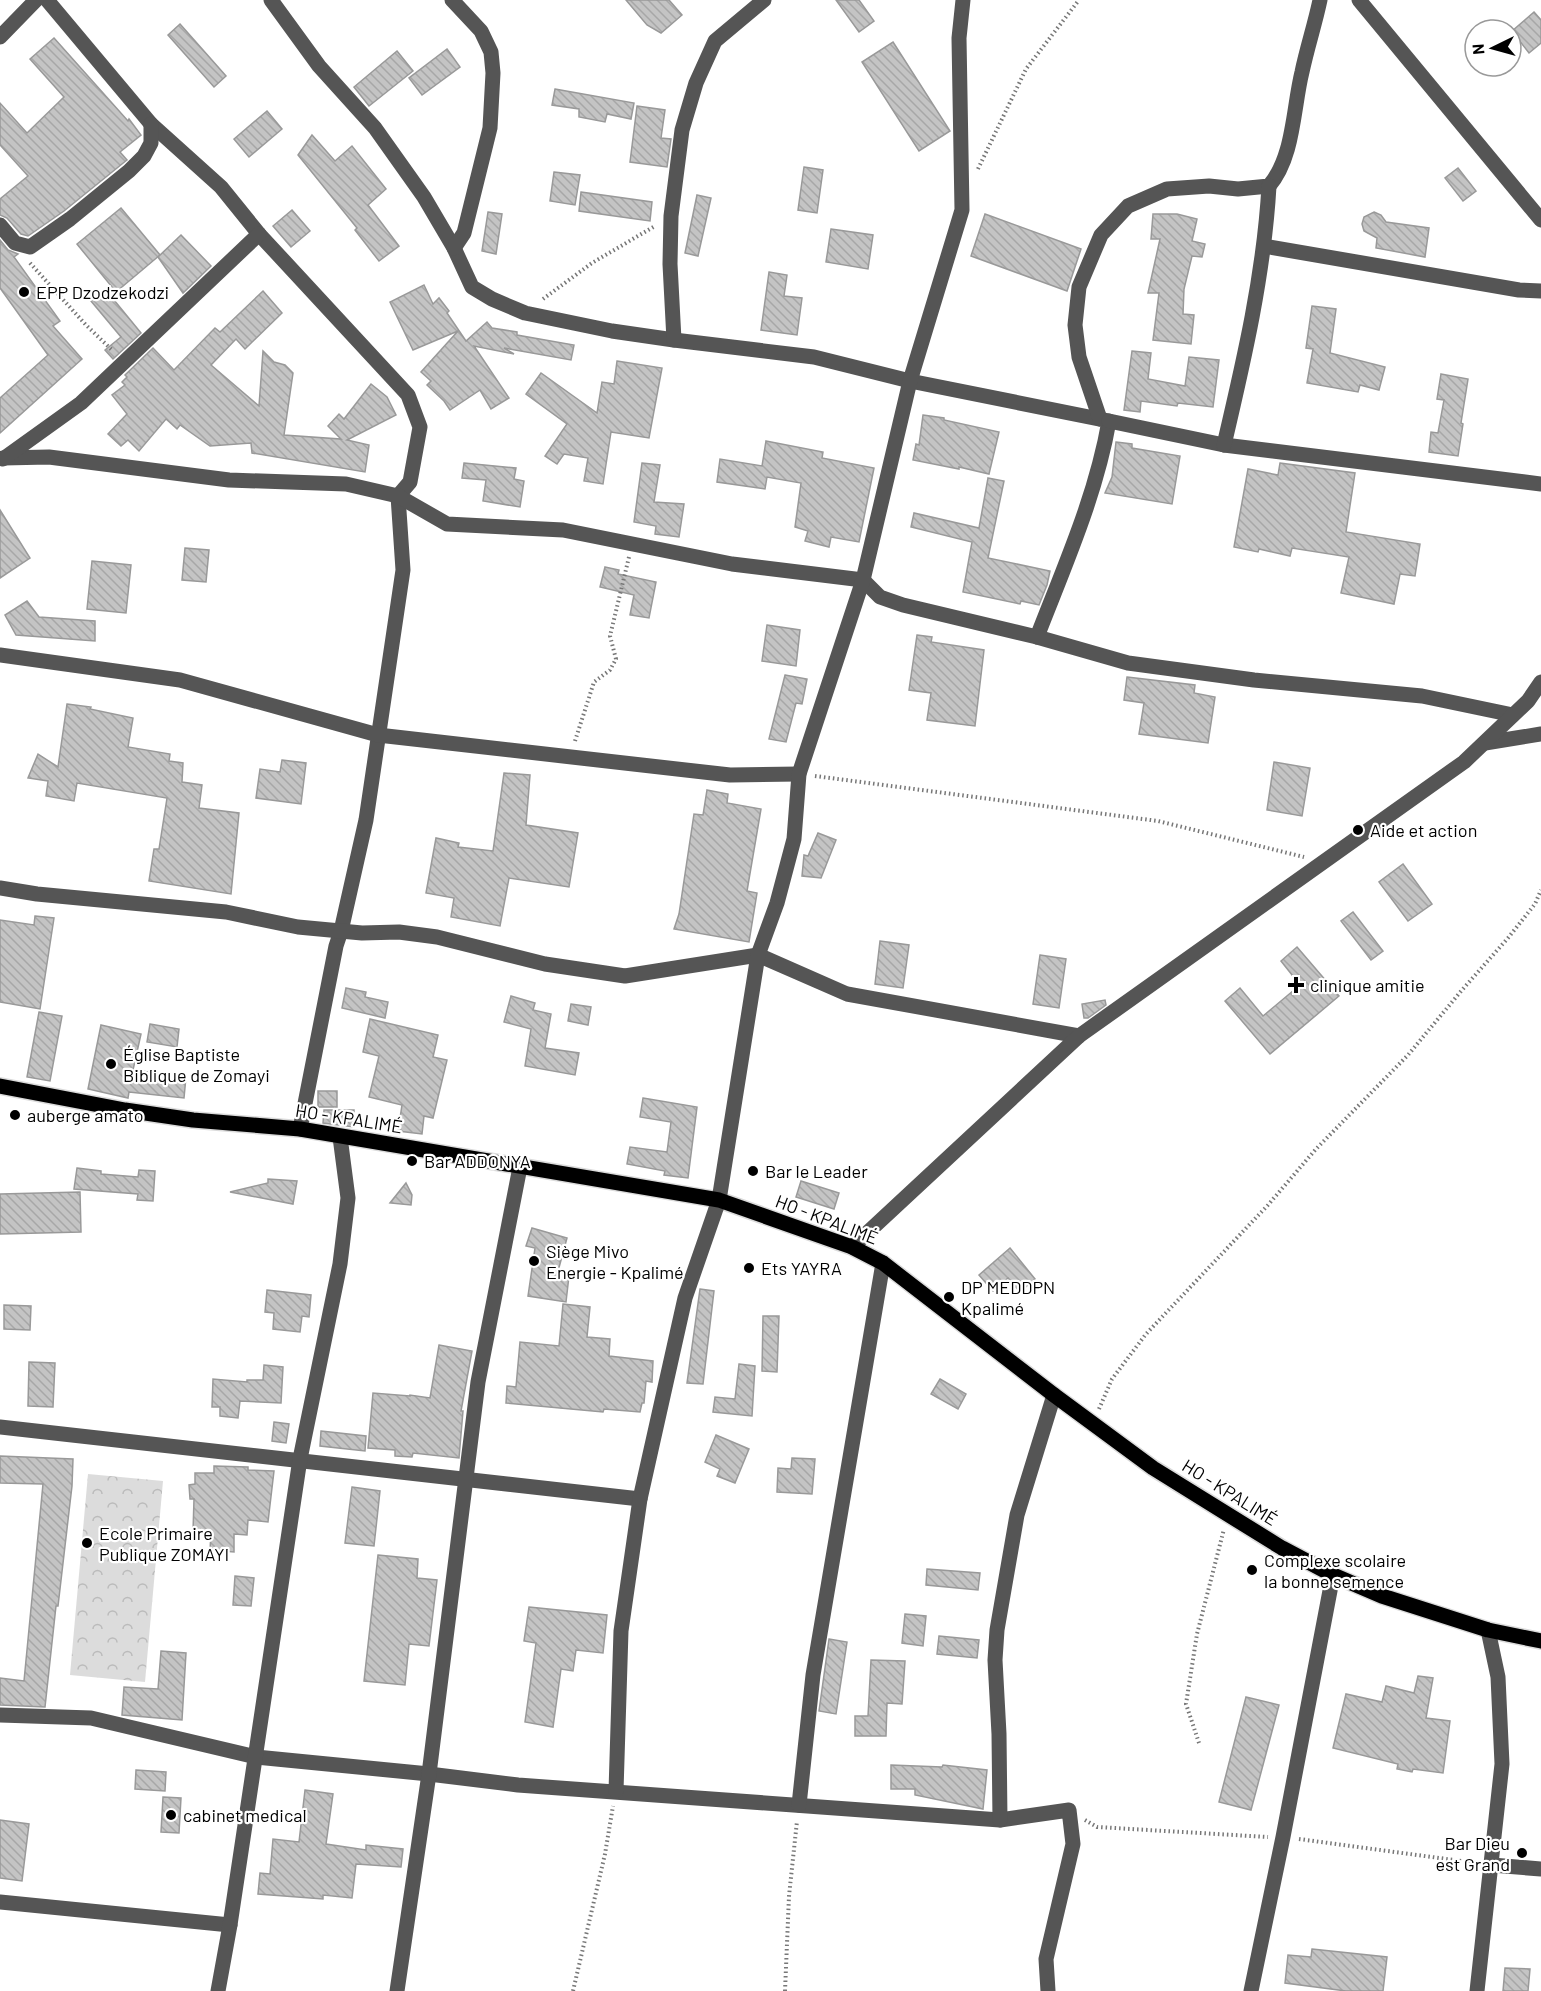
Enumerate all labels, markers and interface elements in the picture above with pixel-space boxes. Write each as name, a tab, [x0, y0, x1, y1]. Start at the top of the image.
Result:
north arrow	[1463, 18, 1523, 78]
text: N	[1468, 43, 1487, 55]
place label: EPP Dzodzekodzi	[36, 281, 169, 303]
marker: EPP Dzodzekodzi	[17, 285, 31, 299]
place label: Aide et action	[1370, 819, 1477, 841]
marker: Aide et action	[1351, 823, 1365, 837]
place label: clinique amitie	[1310, 974, 1425, 996]
marker: clinique amitie	[1287, 976, 1305, 994]
place label: Église Baptiste Biblique de Zomayi	[123, 1043, 270, 1086]
marker: Église Baptiste Biblique de Zomayi	[104, 1057, 118, 1071]
street label: HO - KPALIMÉ	[294, 1099, 404, 1137]
place label: auberge amato	[27, 1104, 144, 1126]
marker: auberge amato	[8, 1108, 22, 1122]
place label: Bar ADDONYA	[424, 1150, 531, 1172]
marker: Bar ADDONYA	[405, 1154, 419, 1168]
place label: Bar le Leader	[765, 1160, 868, 1182]
marker: Bar le Leader	[746, 1164, 760, 1178]
street label: HO - KPALIMÉ	[773, 1189, 881, 1249]
place label: Siège Mivo Energie - Kpalimé	[546, 1240, 684, 1283]
marker: Siège Mivo Energie - Kpalimé	[527, 1254, 541, 1268]
place label: Ets YAYRA	[761, 1257, 842, 1279]
marker: Ets YAYRA	[742, 1261, 756, 1275]
place label: DP MEDDPN Kpalimé	[961, 1276, 1055, 1319]
marker: DP MEDDPN Kpalimé	[942, 1290, 956, 1304]
street label: HO - KPALIMÉ	[1178, 1454, 1282, 1530]
place label: Ecole Primaire Publique ZOMAYI	[99, 1522, 229, 1565]
marker: Ecole Primaire Publique ZOMAYI	[80, 1536, 94, 1550]
place label: Complexe scolaire la bonne semence	[1264, 1549, 1406, 1592]
marker: Complexe scolaire la bonne semence	[1245, 1563, 1259, 1577]
place label: cabinet medical	[183, 1804, 307, 1826]
marker: cabinet medical	[164, 1808, 178, 1822]
place label: Bar Dieu est Grand	[1436, 1832, 1510, 1875]
marker: Bar Dieu est Grand	[1515, 1846, 1529, 1860]

